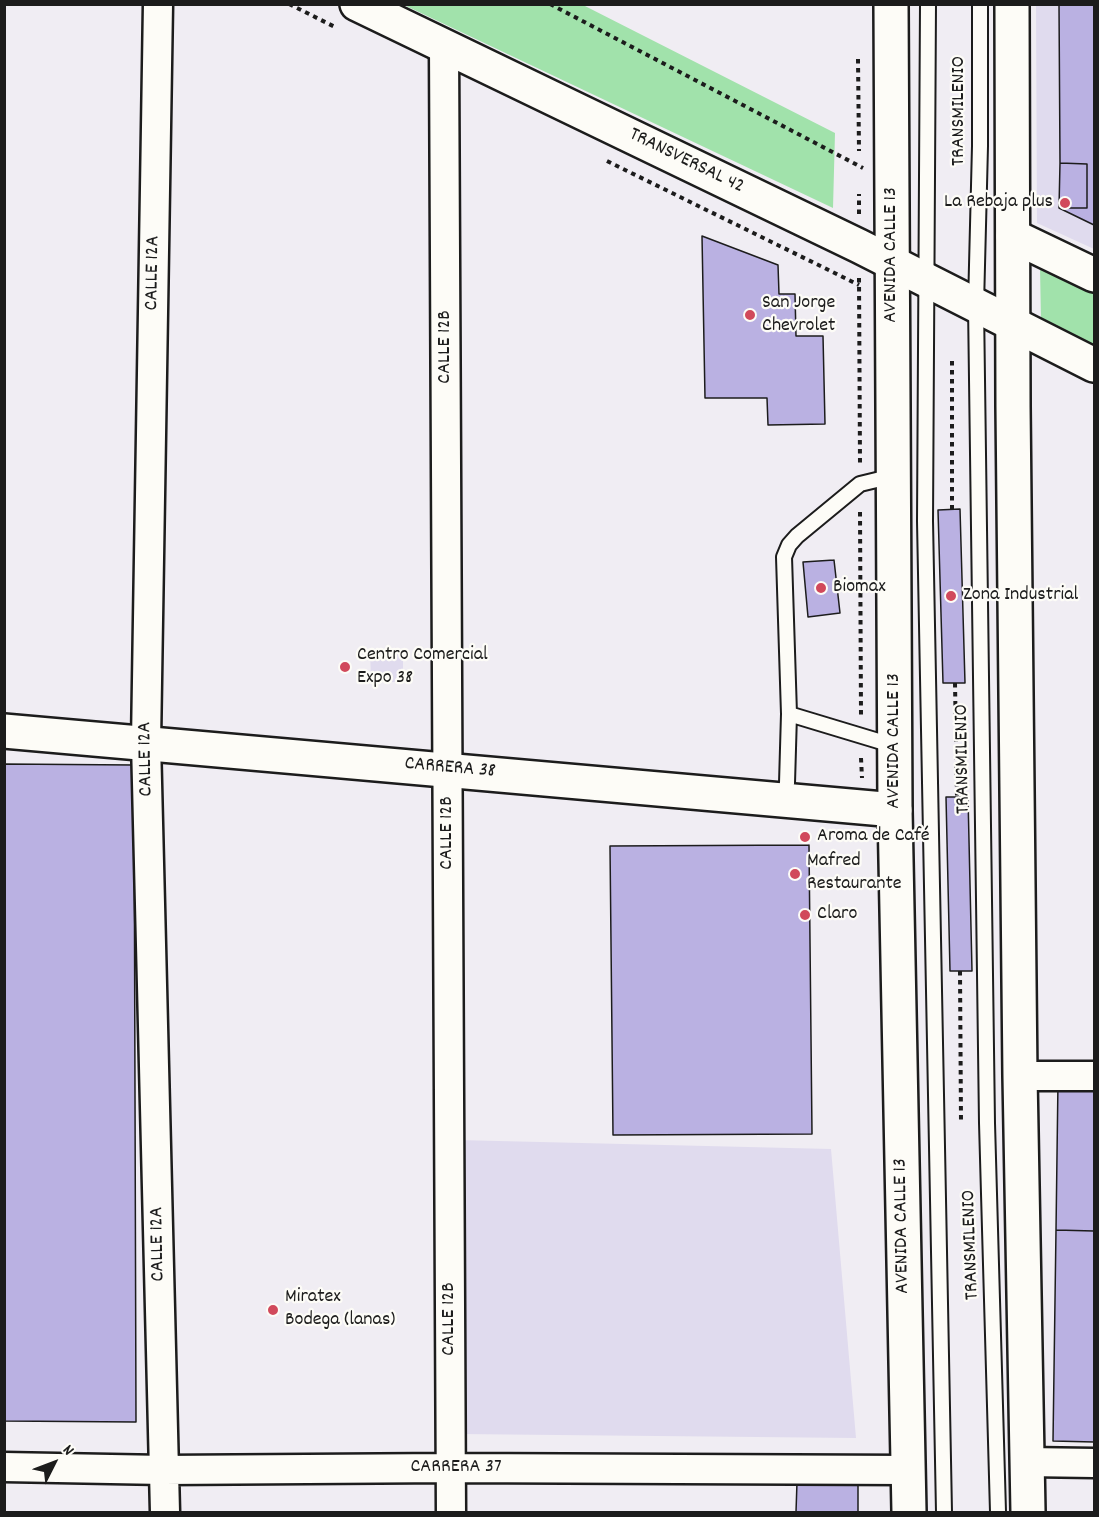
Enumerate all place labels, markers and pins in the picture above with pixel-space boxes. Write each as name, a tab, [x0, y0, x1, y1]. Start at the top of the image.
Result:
place label: La Rebaja plus	[944, 191, 1053, 215]
marker: La Rebaja plus	[1058, 196, 1072, 210]
place label: San Jorge Chevrolet	[762, 292, 835, 339]
marker: San Jorge Chevrolet	[743, 308, 757, 322]
place label: Biomax	[833, 576, 886, 600]
marker: Biomax	[814, 581, 828, 595]
place label: Zona Industrial	[963, 584, 1078, 608]
marker: Zona Industrial	[944, 589, 958, 603]
place label: Centro Comercial Expo 38	[357, 644, 488, 691]
marker: Centro Comercial Expo 38	[338, 660, 352, 674]
place label: Aroma de Café	[817, 825, 930, 849]
marker: Aroma de Café	[798, 830, 812, 844]
place label: Mafred Restaurante	[807, 850, 902, 897]
marker: Mafred Restaurante	[788, 867, 802, 881]
place label: Claro	[817, 903, 857, 927]
marker: Claro	[798, 908, 812, 922]
place label: Miratex Bodega (lanas)	[285, 1286, 395, 1333]
marker: Miratex Bodega (lanas)	[266, 1303, 280, 1317]

